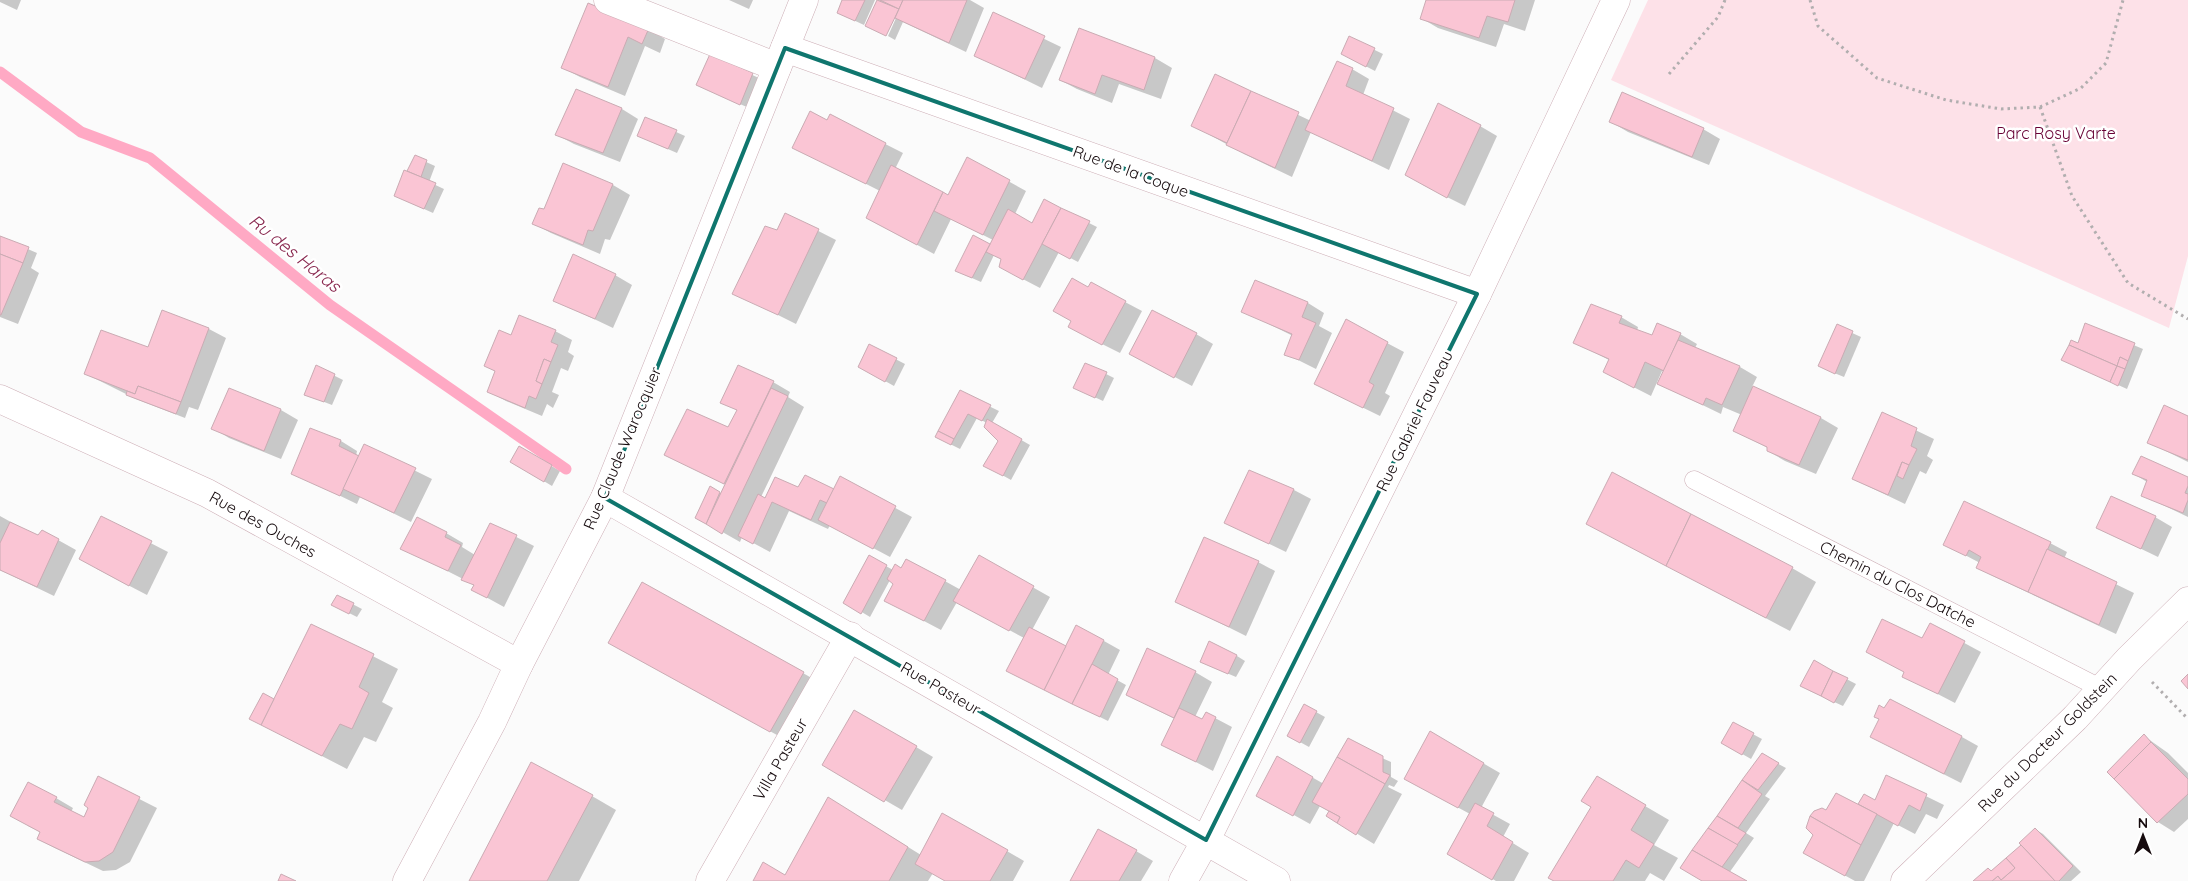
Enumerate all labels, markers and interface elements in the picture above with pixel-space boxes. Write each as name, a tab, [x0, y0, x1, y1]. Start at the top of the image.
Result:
park label: Parc Rosy Varte	[1996, 123, 2116, 143]
street label: Rue de la Coque	[1070, 141, 1192, 201]
water label: Ru des Haras	[244, 209, 347, 298]
street label: Rue Gabriel Fauveau	[1371, 347, 1457, 495]
street label: Rue Claude Warocquier	[579, 363, 665, 533]
street label: Rue des Ouches	[206, 486, 320, 562]
street label: Chemin du Clos Datche	[1817, 536, 1979, 632]
street label: Rue Pasteur	[897, 657, 985, 719]
street label: Rue du Docteur Goldstein	[1973, 668, 2121, 816]
street label: Villa Pasteur	[748, 714, 812, 804]
north arrow	[2118, 811, 2168, 861]
text: N	[2138, 814, 2148, 832]

